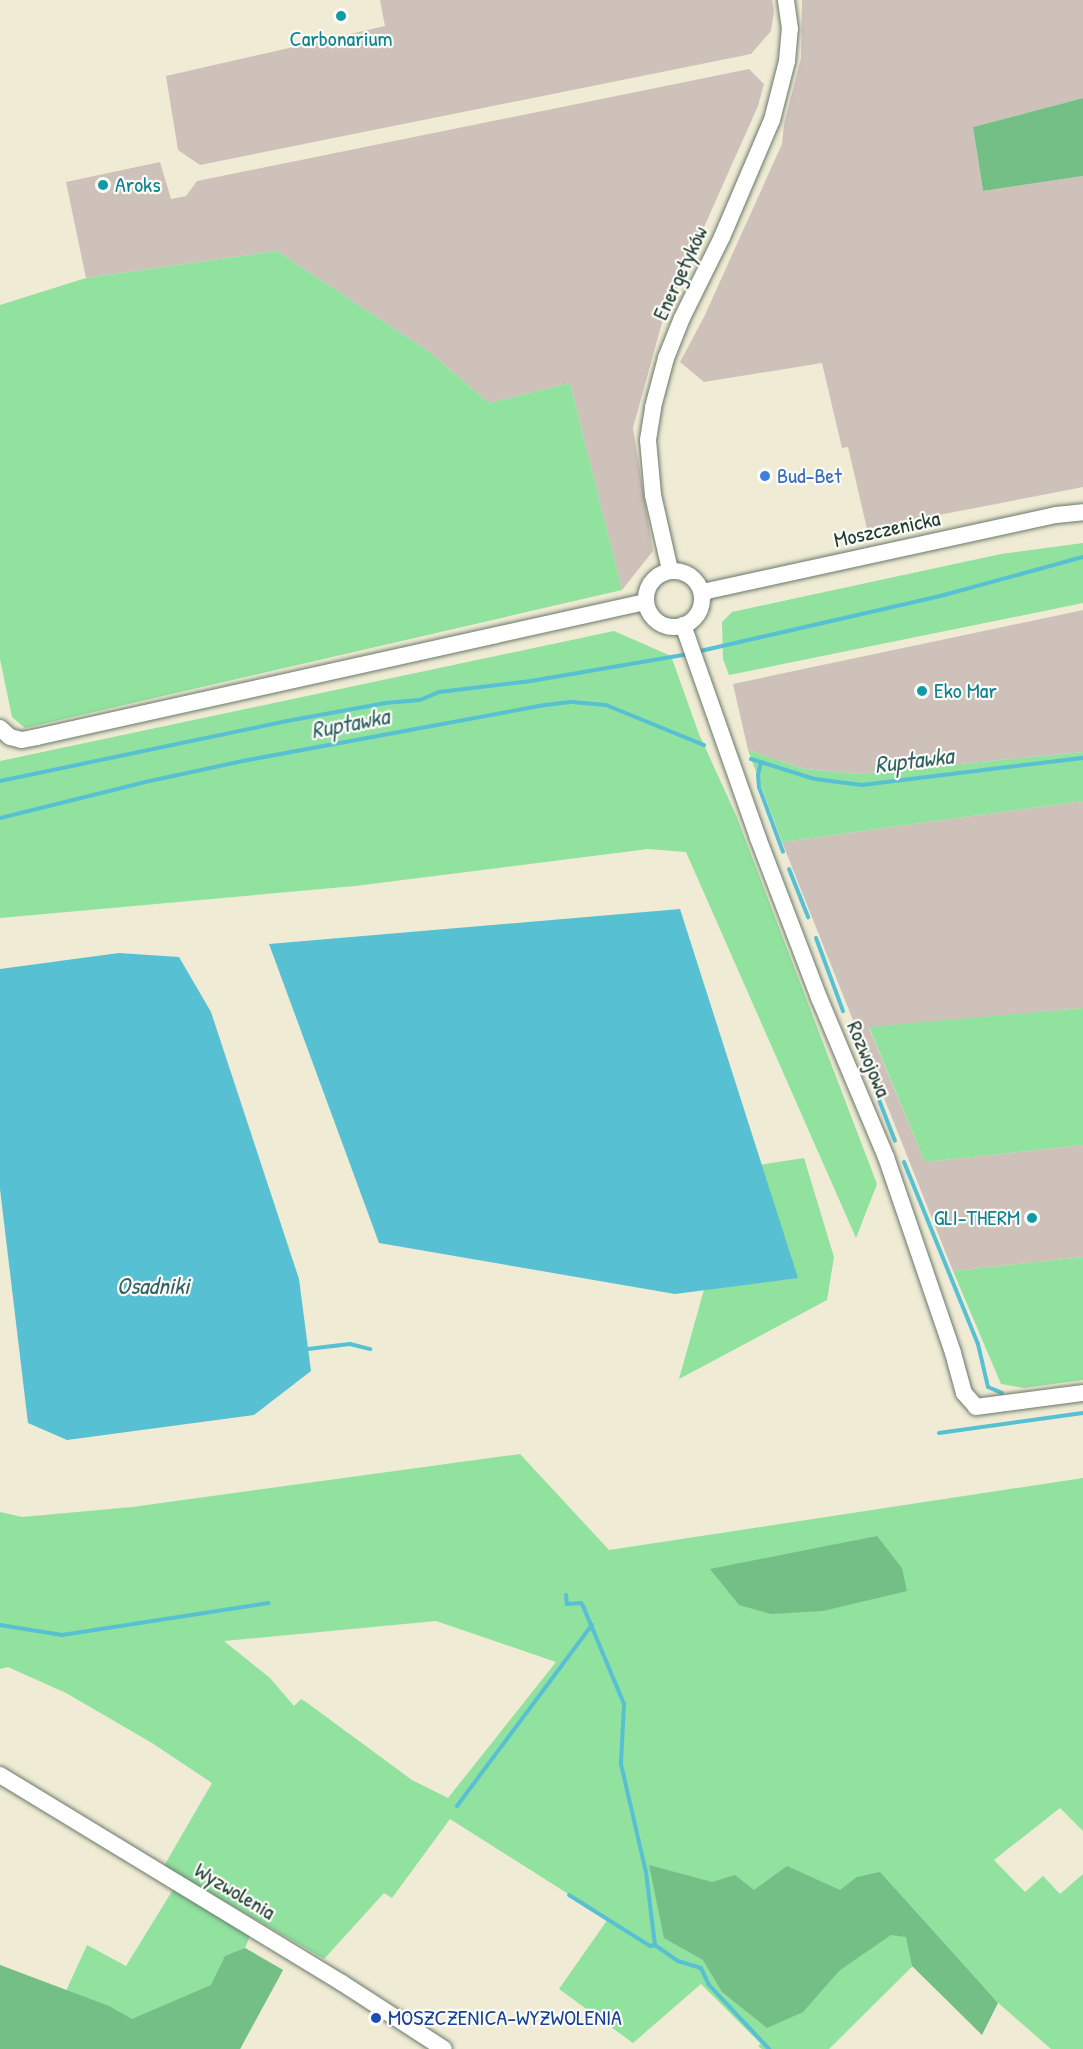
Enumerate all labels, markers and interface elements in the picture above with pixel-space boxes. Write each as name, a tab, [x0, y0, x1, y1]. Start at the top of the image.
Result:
marker: Carbonarium	[334, 9, 348, 23]
place label: Carbonarium	[290, 26, 392, 52]
place label: Aroks	[115, 172, 161, 198]
marker: Aroks	[96, 178, 110, 192]
street label: Energetyków	[647, 222, 713, 324]
place label: Bud-Bet	[777, 463, 842, 489]
marker: Bud-Bet	[758, 469, 772, 483]
street label: Moszczenicka	[832, 505, 942, 553]
place label: Eko Mar	[934, 678, 997, 704]
marker: Eko Mar	[915, 684, 929, 698]
water label: Ruptawka	[309, 701, 391, 745]
water label: Ruptawka	[873, 741, 955, 779]
street label: Rozwojowa	[841, 1017, 897, 1101]
place label: GLI-THERM	[934, 1205, 1020, 1231]
marker: GLI-THERM	[1025, 1211, 1039, 1225]
water label: Osadniki	[117, 1272, 189, 1300]
street label: Wyzwolenia	[190, 1857, 280, 1925]
place label: MOSZCZENICA-WYZWOLENIA	[388, 2005, 622, 2031]
marker: MOSZCZENICA-WYZWOLENIA	[369, 2011, 383, 2025]

